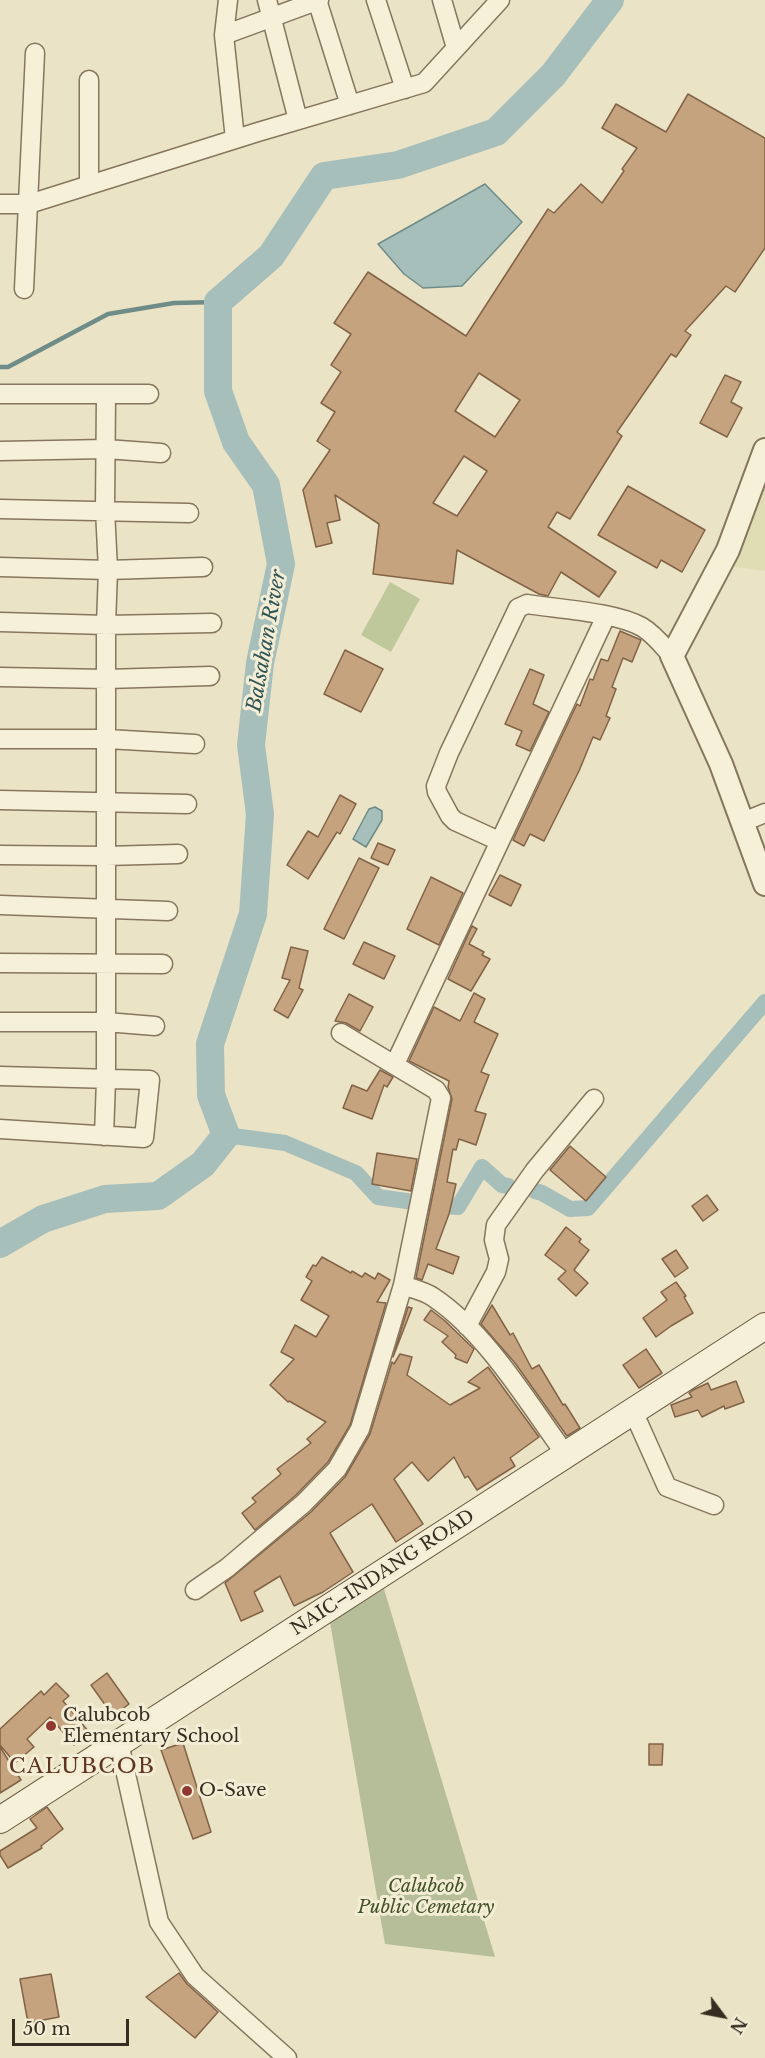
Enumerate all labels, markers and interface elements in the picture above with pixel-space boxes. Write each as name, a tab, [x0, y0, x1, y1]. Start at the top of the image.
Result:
water label: Balsahan River	[243, 568, 291, 714]
street label: NAIC–INDANG ROAD	[287, 1506, 479, 1640]
place label: Calubcob Elementary School	[63, 1705, 239, 1748]
marker: Calubcob Elementary School	[44, 1719, 58, 1733]
district label: CALUBCOB	[9, 1754, 155, 1780]
place label: O-Save	[199, 1780, 266, 1802]
marker: O-Save	[180, 1784, 194, 1798]
park label: Calubcob Public Cemetary	[358, 1876, 494, 1918]
north arrow	[693, 1986, 753, 2046]
scale bar	[15, 2007, 132, 2045]
text: N	[726, 2014, 751, 2037]
text: 50 m	[23, 2018, 71, 2040]

